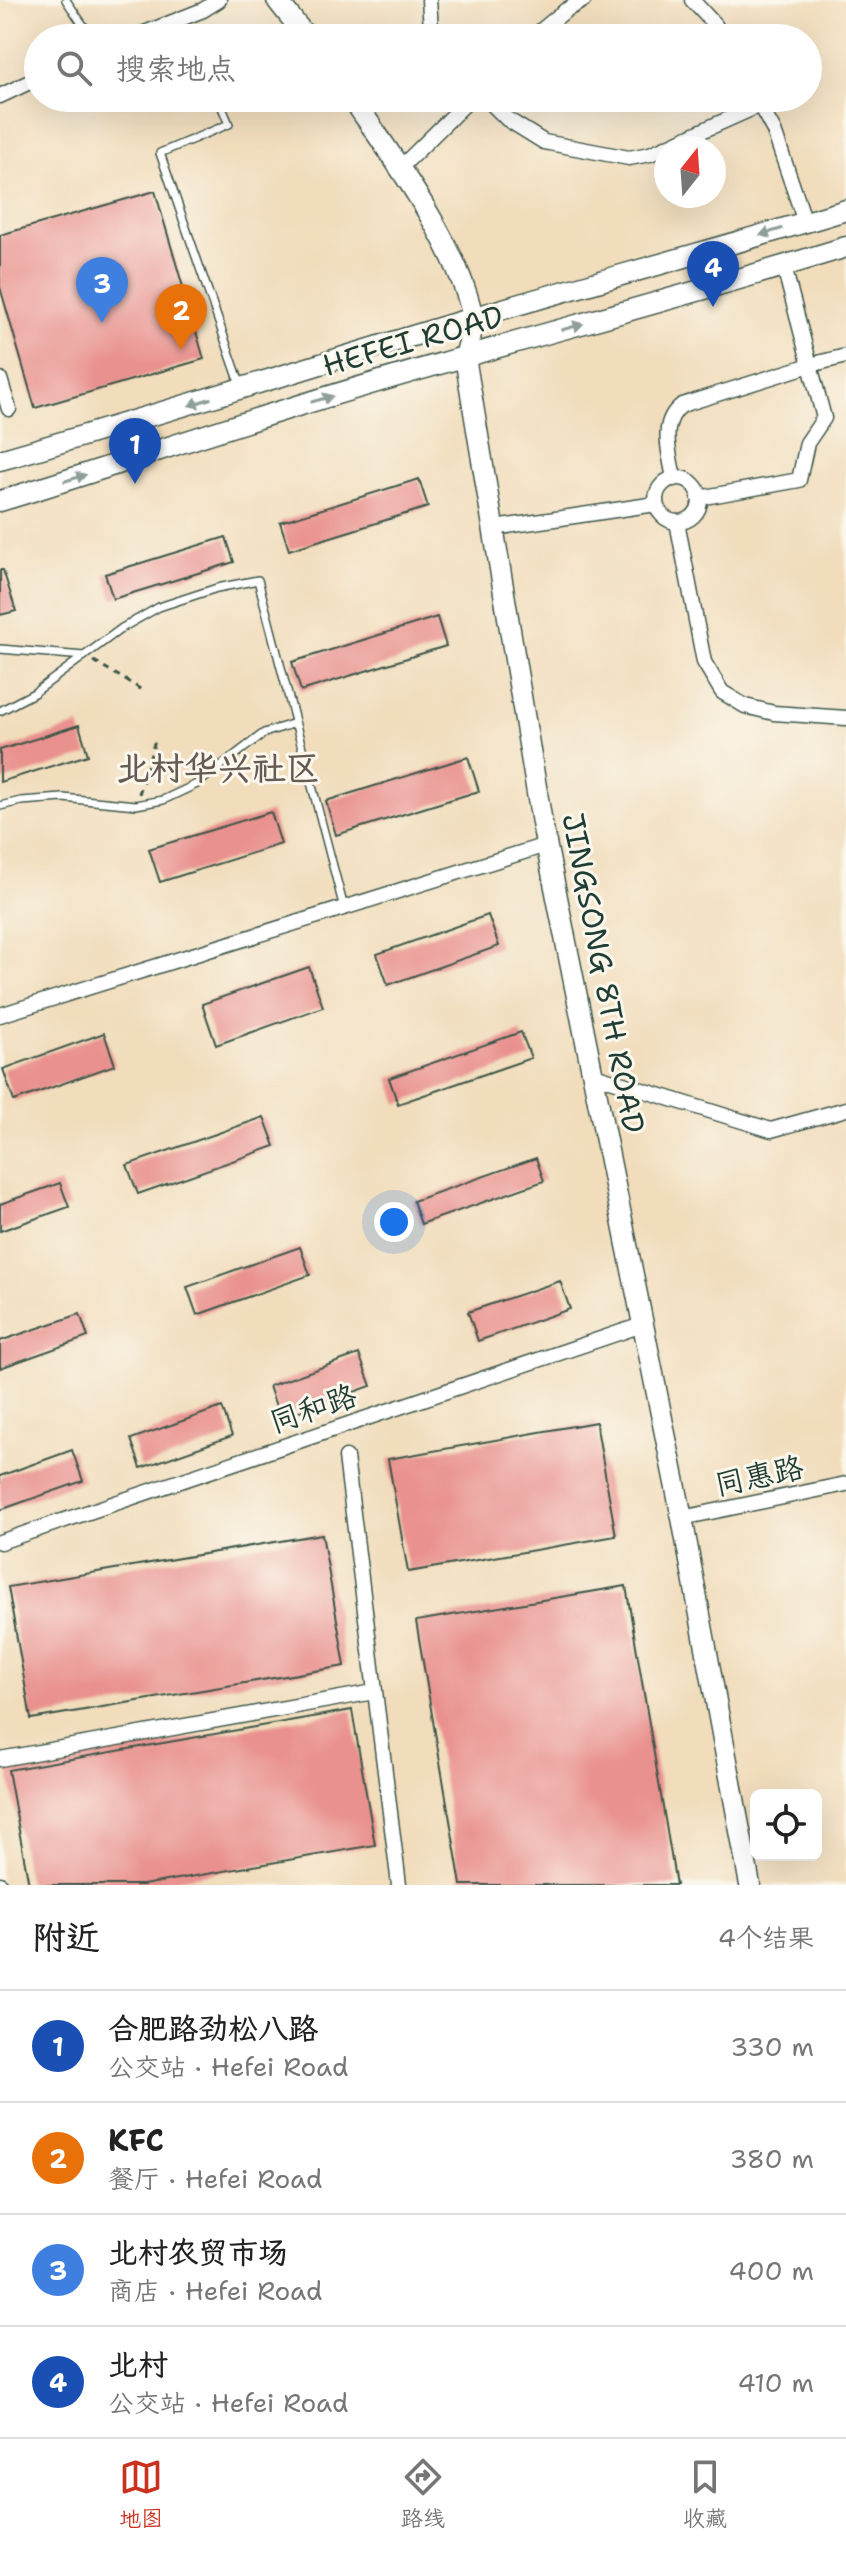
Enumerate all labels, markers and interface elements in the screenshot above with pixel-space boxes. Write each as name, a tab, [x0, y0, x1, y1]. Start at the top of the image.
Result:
search box	[24, 24, 822, 112]
icon: search	[52, 46, 96, 90]
text: 搜索地点	[116, 48, 236, 89]
north arrow	[654, 136, 726, 208]
one-way arrow	[759, 226, 783, 239]
pin: 4	[687, 241, 739, 307]
pin: 3	[76, 257, 128, 323]
pin: 2	[155, 284, 207, 350]
street label: HEFEI ROAD	[318, 295, 508, 386]
one-way arrow	[561, 320, 585, 333]
one-way arrow	[310, 392, 335, 404]
one-way arrow	[188, 396, 212, 409]
pin: 1	[109, 418, 161, 484]
one-way arrow	[63, 471, 87, 484]
district label: 北村华兴社区	[116, 745, 320, 791]
street label: JINGSONG 8TH ROAD	[552, 809, 655, 1136]
your location	[374, 1202, 414, 1242]
street label: 同和路	[264, 1374, 362, 1443]
street label: 同惠路	[711, 1446, 807, 1505]
map controls	[750, 1789, 822, 1861]
button: locate	[750, 1789, 822, 1861]
text: 附近	[32, 1914, 100, 1960]
text: 4个结果	[718, 1920, 814, 1955]
text: 合肥路劲松八路	[108, 2008, 318, 2049]
text: 1	[52, 2029, 64, 2064]
text: 330 m	[730, 2029, 814, 2064]
text: 公交站 · Hefei Road	[108, 2049, 349, 2084]
text: KFC	[108, 2120, 164, 2161]
text: 2	[49, 2141, 67, 2176]
text: 380 m	[729, 2141, 814, 2176]
text: 餐厅 · Hefei Road	[108, 2161, 323, 2196]
text: 北村农贸市场	[108, 2232, 288, 2273]
text: 3	[49, 2253, 67, 2288]
text: 400 m	[729, 2253, 814, 2288]
text: 商店 · Hefei Road	[108, 2273, 323, 2308]
text: 北村	[108, 2344, 168, 2385]
text: 4	[49, 2365, 67, 2400]
text: 410 m	[737, 2365, 814, 2400]
text: 公交站 · Hefei Road	[108, 2385, 349, 2420]
tab: 地图	[119, 2455, 163, 2533]
tab: 路线	[401, 2455, 445, 2533]
tab: 收藏	[683, 2455, 727, 2533]

